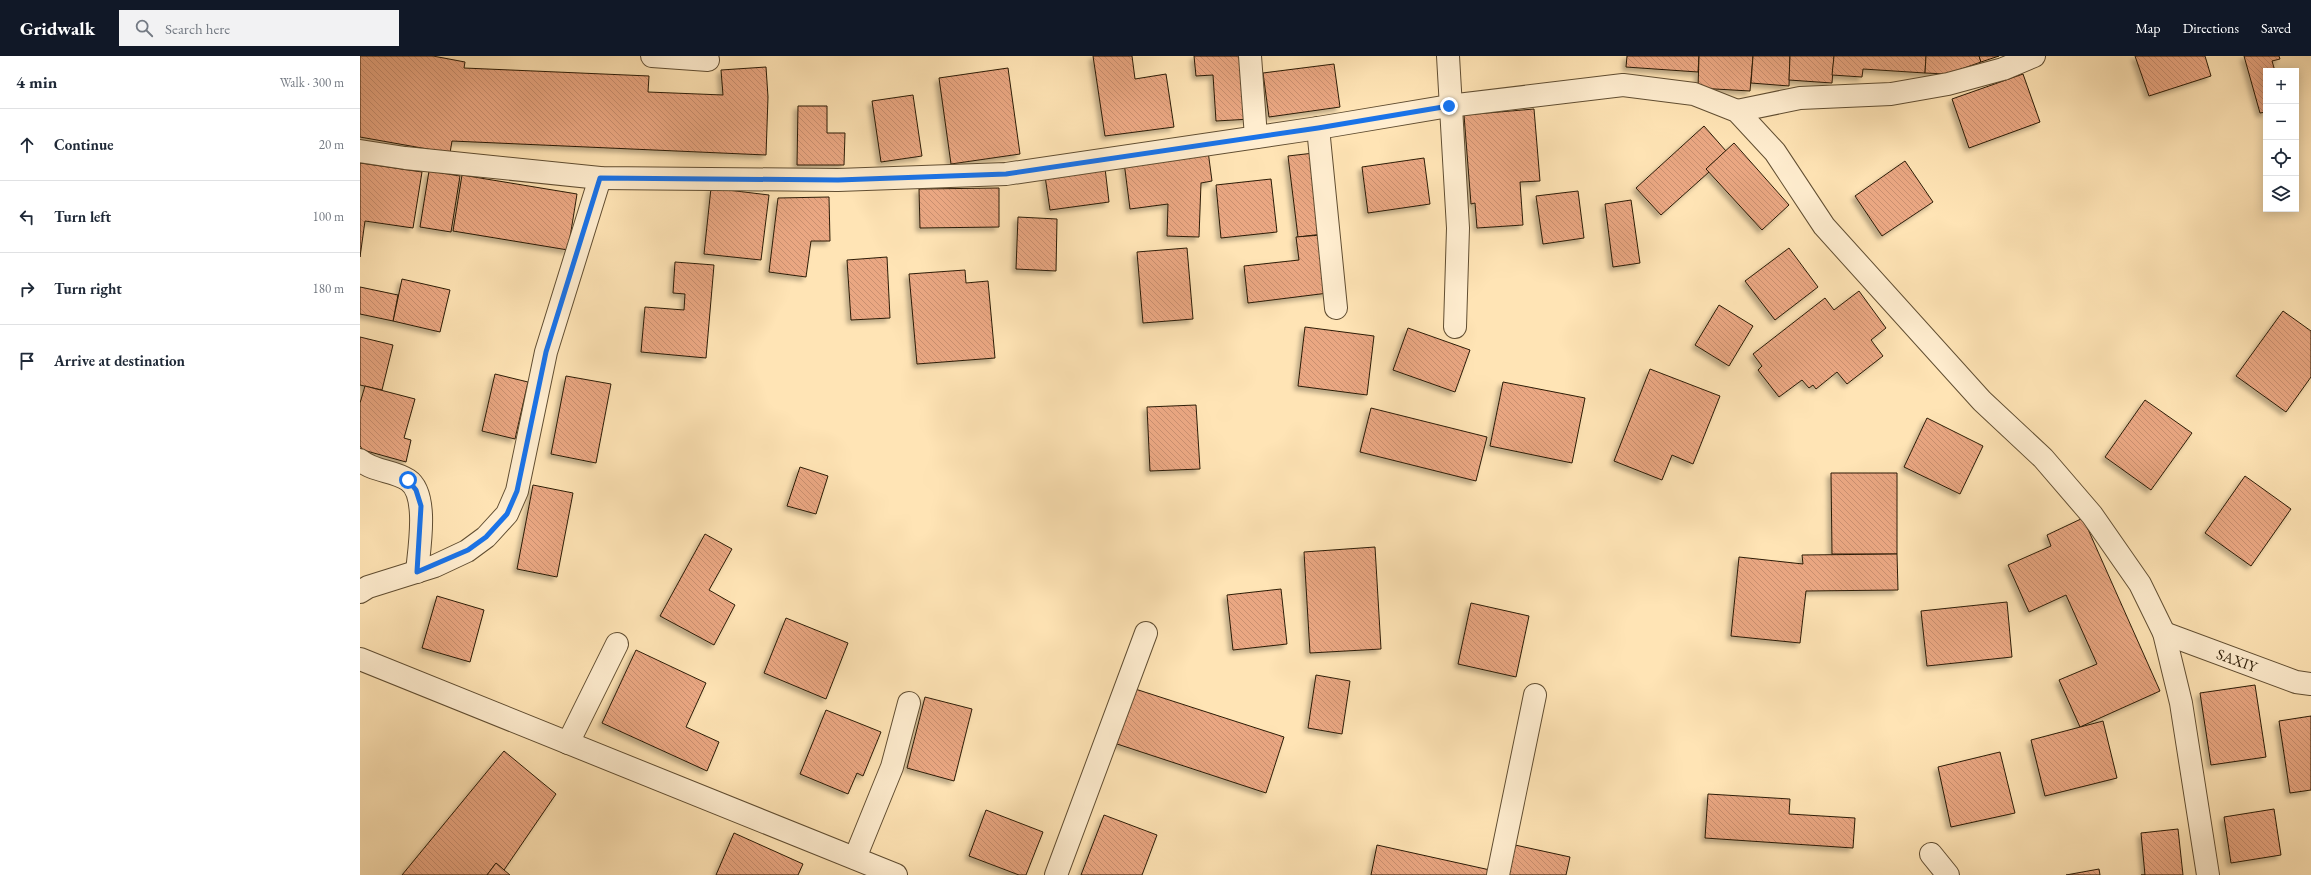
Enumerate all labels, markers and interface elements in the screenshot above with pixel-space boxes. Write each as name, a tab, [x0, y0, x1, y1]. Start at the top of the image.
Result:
search box	[119, 10, 399, 46]
text: Gridwalk	[20, 16, 95, 41]
icon: search	[133, 17, 155, 39]
text: Search here	[165, 19, 230, 38]
text: Map	[2135, 19, 2161, 37]
text: Directions	[2183, 19, 2239, 37]
text: Saved	[2261, 19, 2291, 37]
map controls	[2263, 68, 2299, 212]
button: +	[2263, 68, 2299, 104]
text: 4 min	[16, 71, 57, 93]
text: Walk · 300 m	[280, 74, 344, 91]
route end	[1440, 97, 1458, 115]
button: −	[2263, 104, 2299, 140]
icon: ahead	[16, 134, 38, 156]
text: Continue	[54, 135, 114, 154]
text: 20 m	[319, 136, 344, 153]
button: locate	[2263, 140, 2299, 176]
button: layers	[2263, 176, 2299, 212]
icon: left	[16, 206, 38, 228]
text: Turn left	[54, 207, 111, 226]
text: 100 m	[313, 208, 344, 225]
icon: right	[16, 278, 38, 300]
text: Turn right	[54, 279, 122, 298]
text: 180 m	[313, 280, 344, 297]
icon: arrive	[16, 350, 38, 372]
text: Arrive at destination	[54, 351, 185, 370]
route start	[399, 471, 417, 489]
street label: SAXIY	[2214, 644, 2261, 677]

